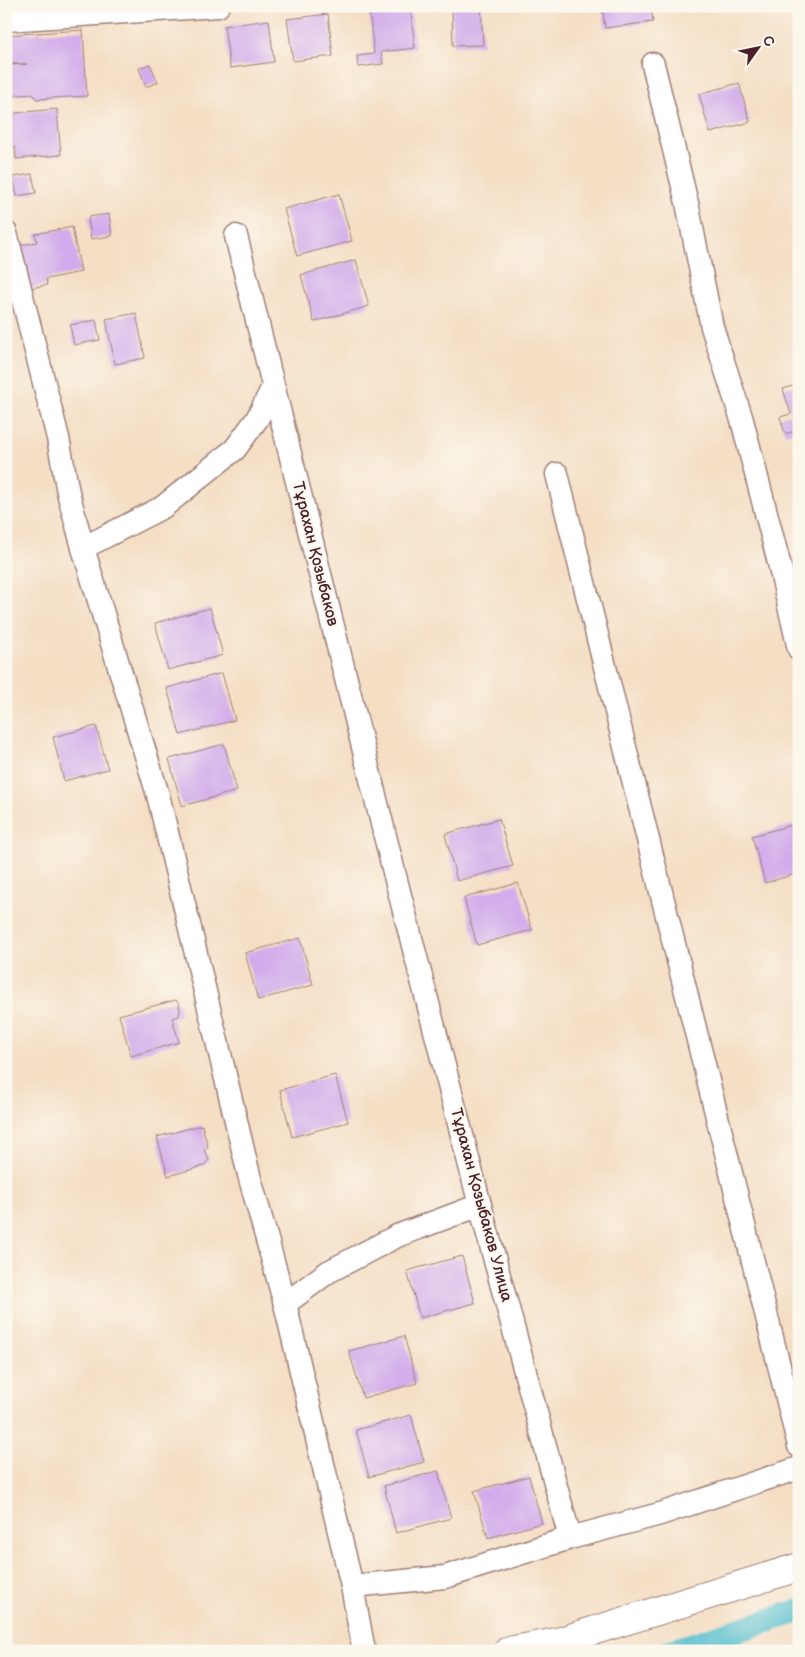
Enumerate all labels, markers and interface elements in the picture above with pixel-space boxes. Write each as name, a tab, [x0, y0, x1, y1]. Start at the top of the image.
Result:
north arrow	[732, 22, 782, 72]
text: С	[759, 32, 778, 50]
street label: Тұрахан Қозыбаков	[288, 480, 342, 629]
street label: Тұрахан Қозыбаков Улица	[446, 1106, 516, 1305]

